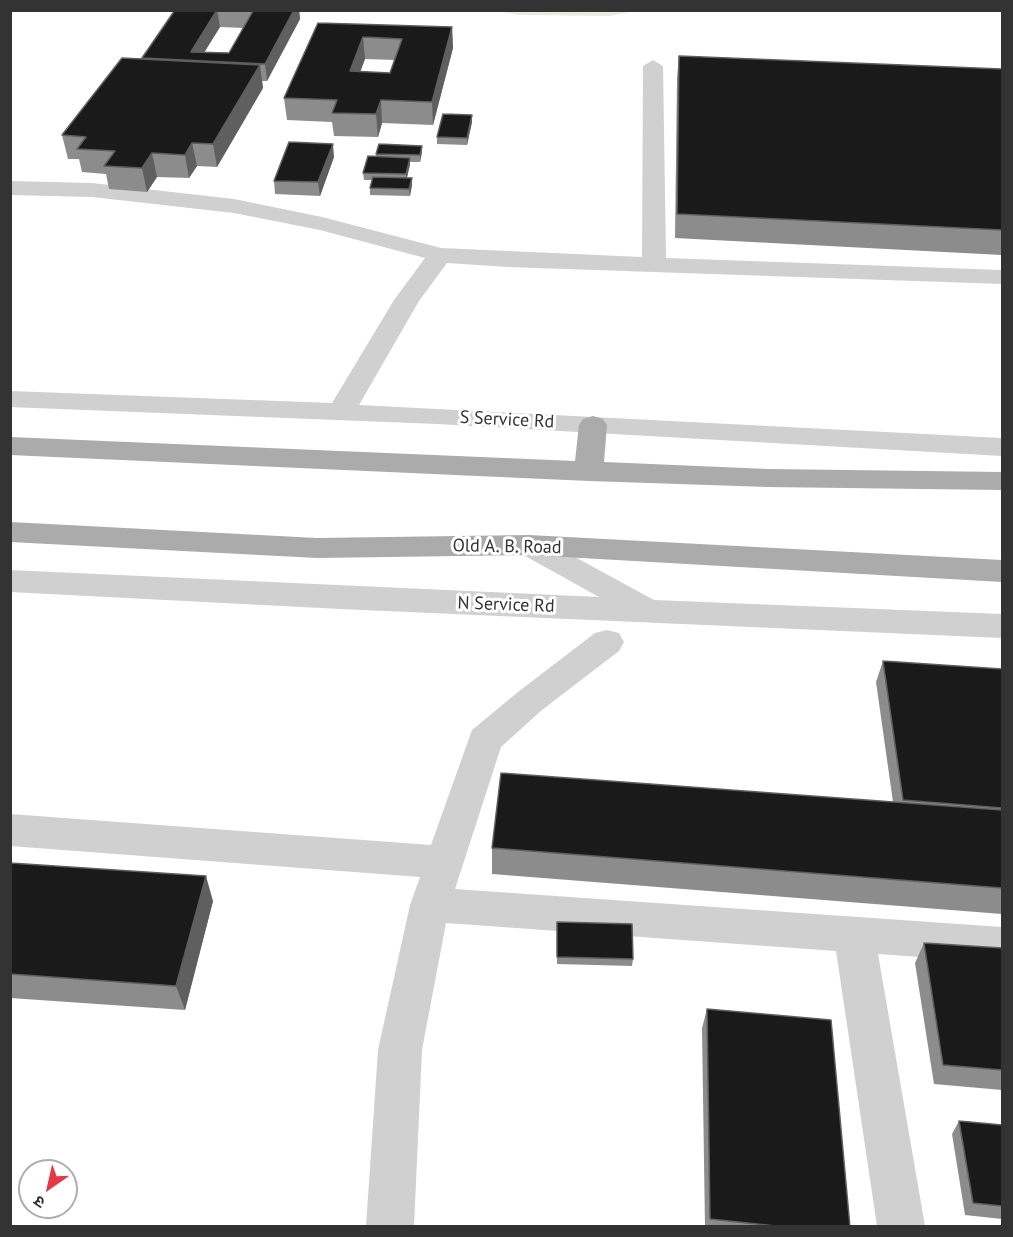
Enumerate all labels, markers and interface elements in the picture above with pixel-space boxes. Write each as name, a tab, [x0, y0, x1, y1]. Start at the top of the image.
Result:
street label: S Service Rd	[459, 407, 555, 433]
street label: Old A. B. Road	[452, 535, 562, 559]
street label: N Service Rd	[457, 593, 555, 617]
north arrow	[18, 1159, 78, 1219]
text: उ	[30, 1191, 49, 1213]

